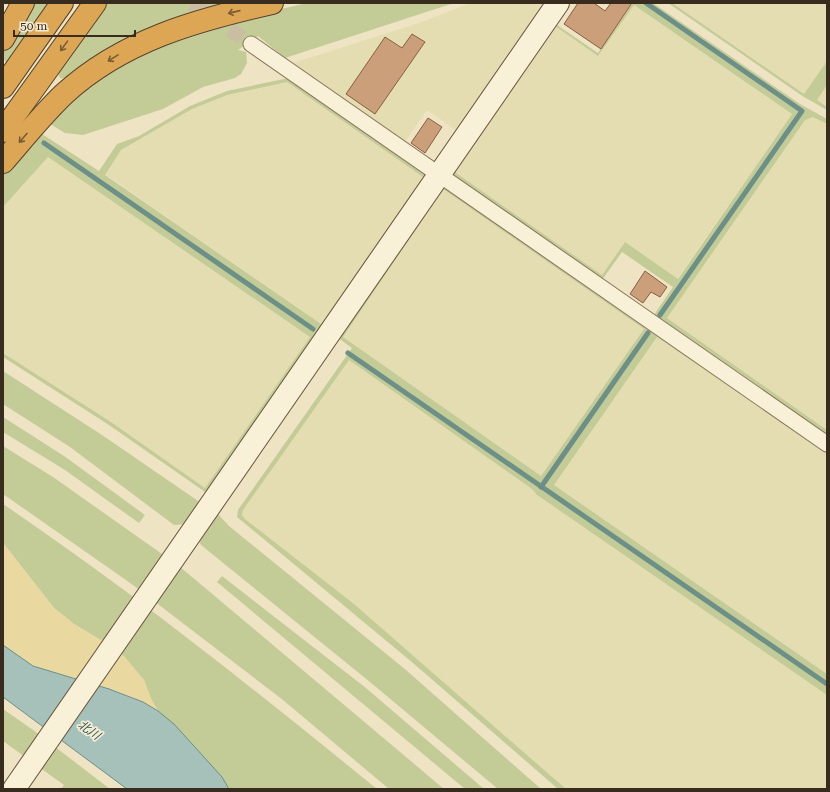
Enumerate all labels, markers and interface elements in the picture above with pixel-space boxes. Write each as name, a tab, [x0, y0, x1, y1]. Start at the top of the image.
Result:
one-way arrow	[228, 8, 241, 16]
scale bar	[14, 12, 135, 38]
text: 50 m	[20, 19, 47, 33]
one-way arrow	[60, 40, 68, 51]
one-way arrow	[107, 54, 119, 62]
one-way arrow	[19, 133, 28, 144]
water label: 北川	[75, 717, 104, 744]

